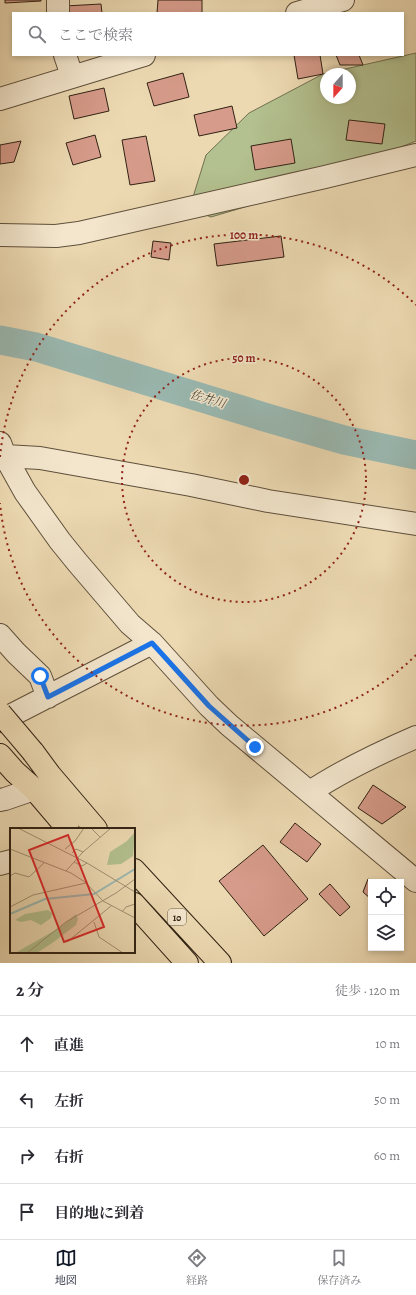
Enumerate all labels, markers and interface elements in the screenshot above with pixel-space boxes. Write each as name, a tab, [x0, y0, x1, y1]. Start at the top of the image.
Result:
search box	[12, 12, 404, 56]
icon: search	[26, 23, 48, 45]
text: ここで検索	[58, 25, 133, 45]
north arrow	[320, 68, 356, 104]
text: 100 m	[230, 227, 258, 243]
text: 50 m	[232, 350, 256, 366]
water label: 佐井川	[188, 386, 229, 412]
centre of rings	[237, 473, 251, 487]
route start	[31, 667, 49, 685]
route end	[246, 738, 264, 756]
inset map	[10, 828, 135, 953]
map controls	[368, 879, 404, 951]
button: locate	[368, 879, 404, 915]
road number: 10	[168, 909, 186, 925]
button: layers	[368, 915, 404, 951]
text: 2 分	[16, 979, 44, 1002]
text: 徒歩 · 120 m	[335, 982, 400, 999]
icon: ahead	[16, 1033, 38, 1055]
text: 直進	[54, 1035, 84, 1055]
text: 10 m	[375, 1035, 400, 1052]
icon: left	[16, 1089, 38, 1111]
text: 左折	[54, 1091, 84, 1111]
text: 50 m	[374, 1091, 400, 1108]
icon: right	[16, 1145, 38, 1167]
text: 右折	[54, 1147, 84, 1167]
text: 60 m	[374, 1147, 400, 1164]
icon: arrive	[16, 1201, 38, 1223]
text: 目的地に到着	[54, 1203, 144, 1223]
tab: 地図	[55, 1247, 77, 1288]
tab: 経路	[186, 1247, 208, 1288]
tab: 保存済み	[317, 1247, 361, 1288]

